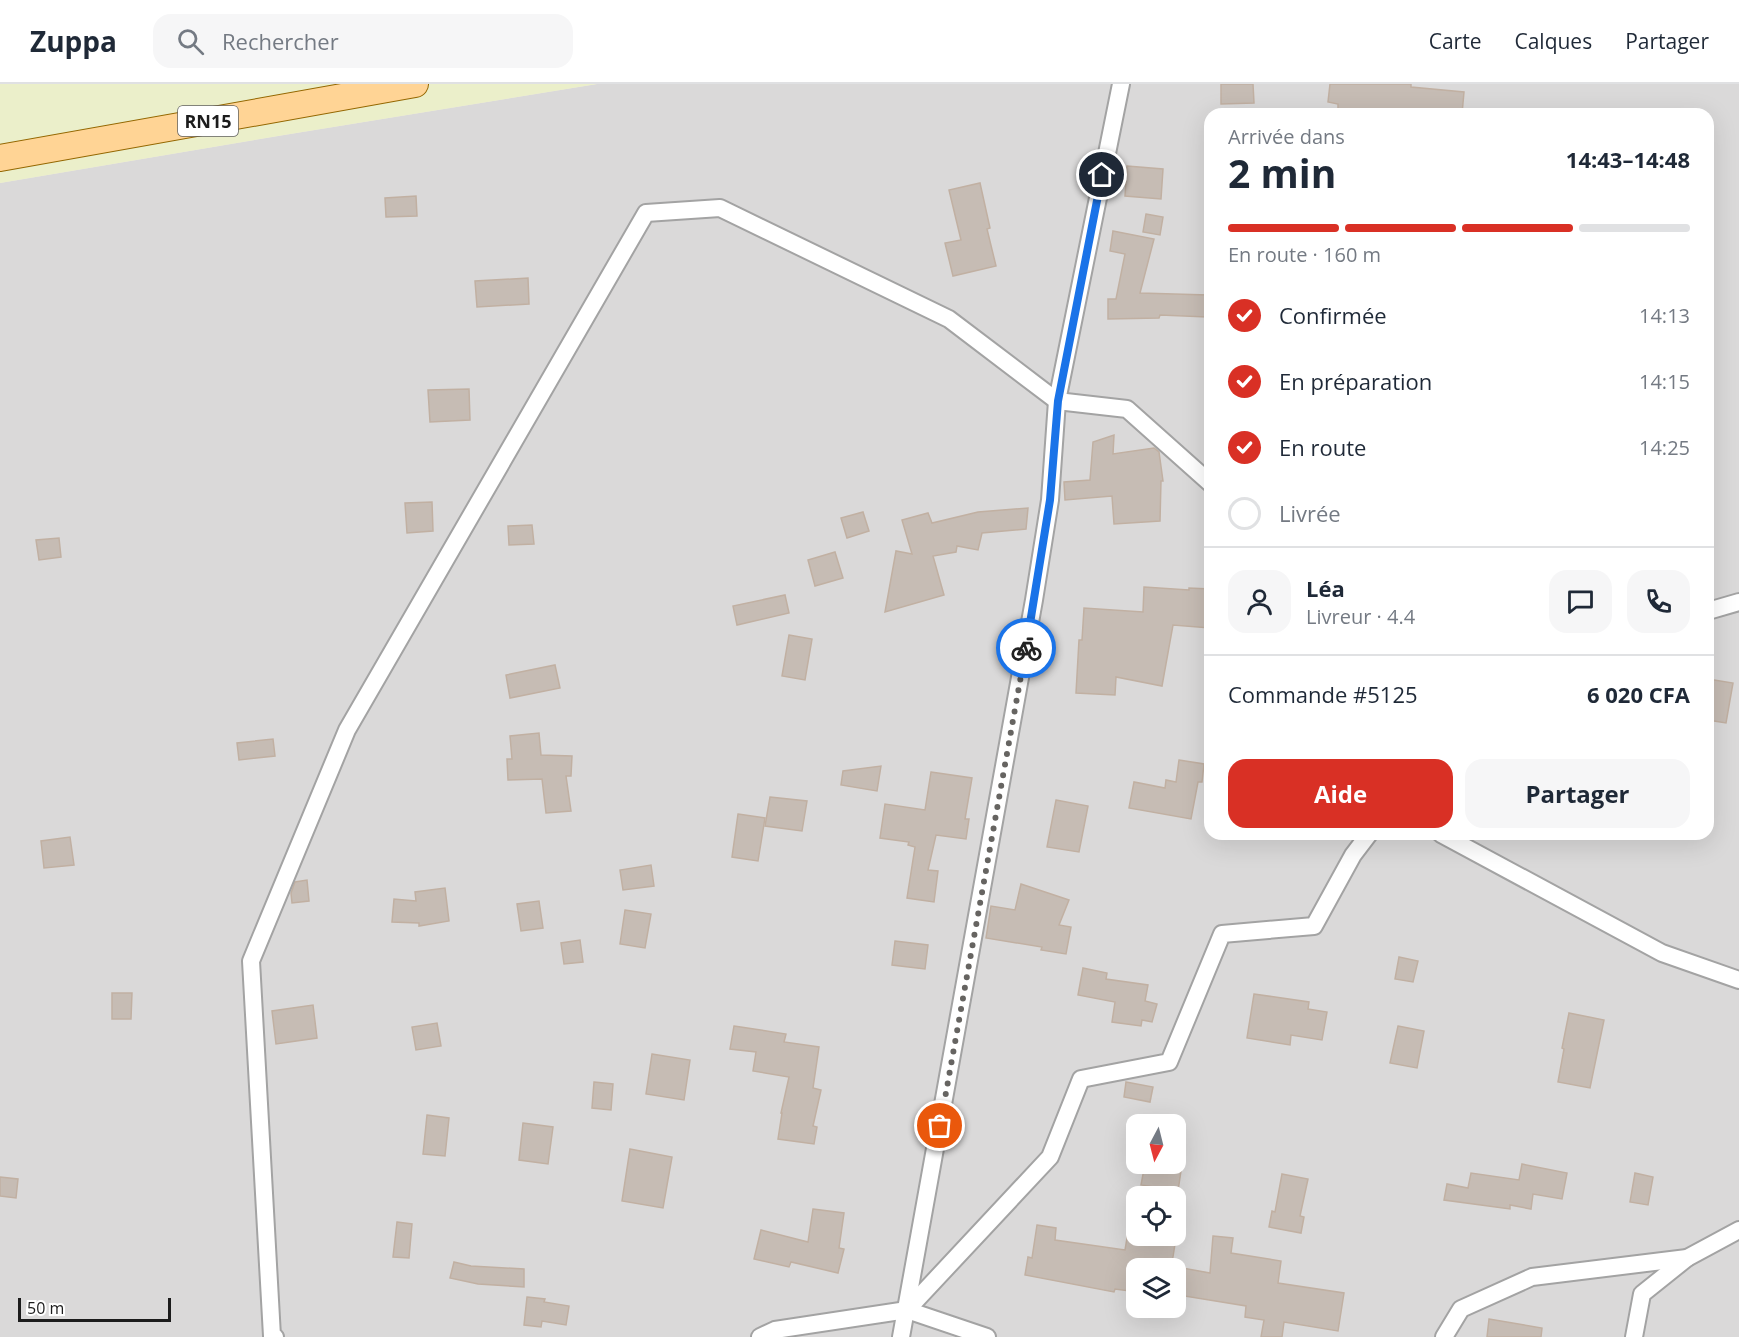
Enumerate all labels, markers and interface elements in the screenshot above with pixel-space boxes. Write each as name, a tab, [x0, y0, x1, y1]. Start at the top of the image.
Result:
search box	[153, 14, 573, 68]
text: Zuppa	[30, 22, 117, 60]
icon: search	[174, 25, 207, 58]
text: Rechercher	[222, 26, 339, 56]
text: Carte	[1429, 27, 1481, 55]
text: Calques	[1514, 27, 1592, 55]
text: Partager	[1625, 27, 1709, 55]
road number: RN15	[178, 106, 238, 136]
text: Arrivée dans	[1228, 123, 1345, 150]
text: 14:43–14:48	[1566, 144, 1690, 174]
text: 2 min	[1228, 146, 1336, 199]
pin	[1076, 149, 1127, 200]
icon: home	[1085, 158, 1118, 191]
text: En route · 160 m	[1228, 241, 1381, 268]
icon: check	[1228, 299, 1261, 332]
text: Confirmée	[1279, 300, 1387, 330]
text: 14:13	[1639, 302, 1690, 329]
icon: check	[1228, 365, 1261, 398]
text: En préparation	[1279, 366, 1432, 396]
text: 14:15	[1639, 368, 1690, 395]
icon: check	[1228, 431, 1261, 464]
text: En route	[1279, 432, 1366, 462]
text: 14:25	[1639, 434, 1690, 461]
text: Livrée	[1279, 498, 1341, 528]
button: person	[1228, 570, 1291, 633]
button: chat	[1549, 570, 1612, 633]
button: phone	[1627, 570, 1690, 633]
text: Léa	[1306, 573, 1345, 603]
text: Livreur · 4.4	[1306, 603, 1415, 630]
courier	[996, 618, 1056, 678]
icon: bike	[1010, 632, 1043, 665]
text: Commande #5125	[1228, 679, 1418, 709]
text: 6 020 CFA	[1587, 679, 1690, 709]
button: Aide	[1228, 759, 1453, 828]
button: Partager	[1465, 759, 1690, 828]
pin	[914, 1100, 965, 1151]
icon: bag	[923, 1109, 956, 1142]
north arrow	[1126, 1114, 1186, 1174]
map controls	[1126, 1114, 1186, 1318]
button: locate	[1126, 1186, 1186, 1246]
button: layers	[1126, 1258, 1186, 1318]
scale bar	[18, 1295, 171, 1322]
text: 50 m	[27, 1297, 64, 1319]

